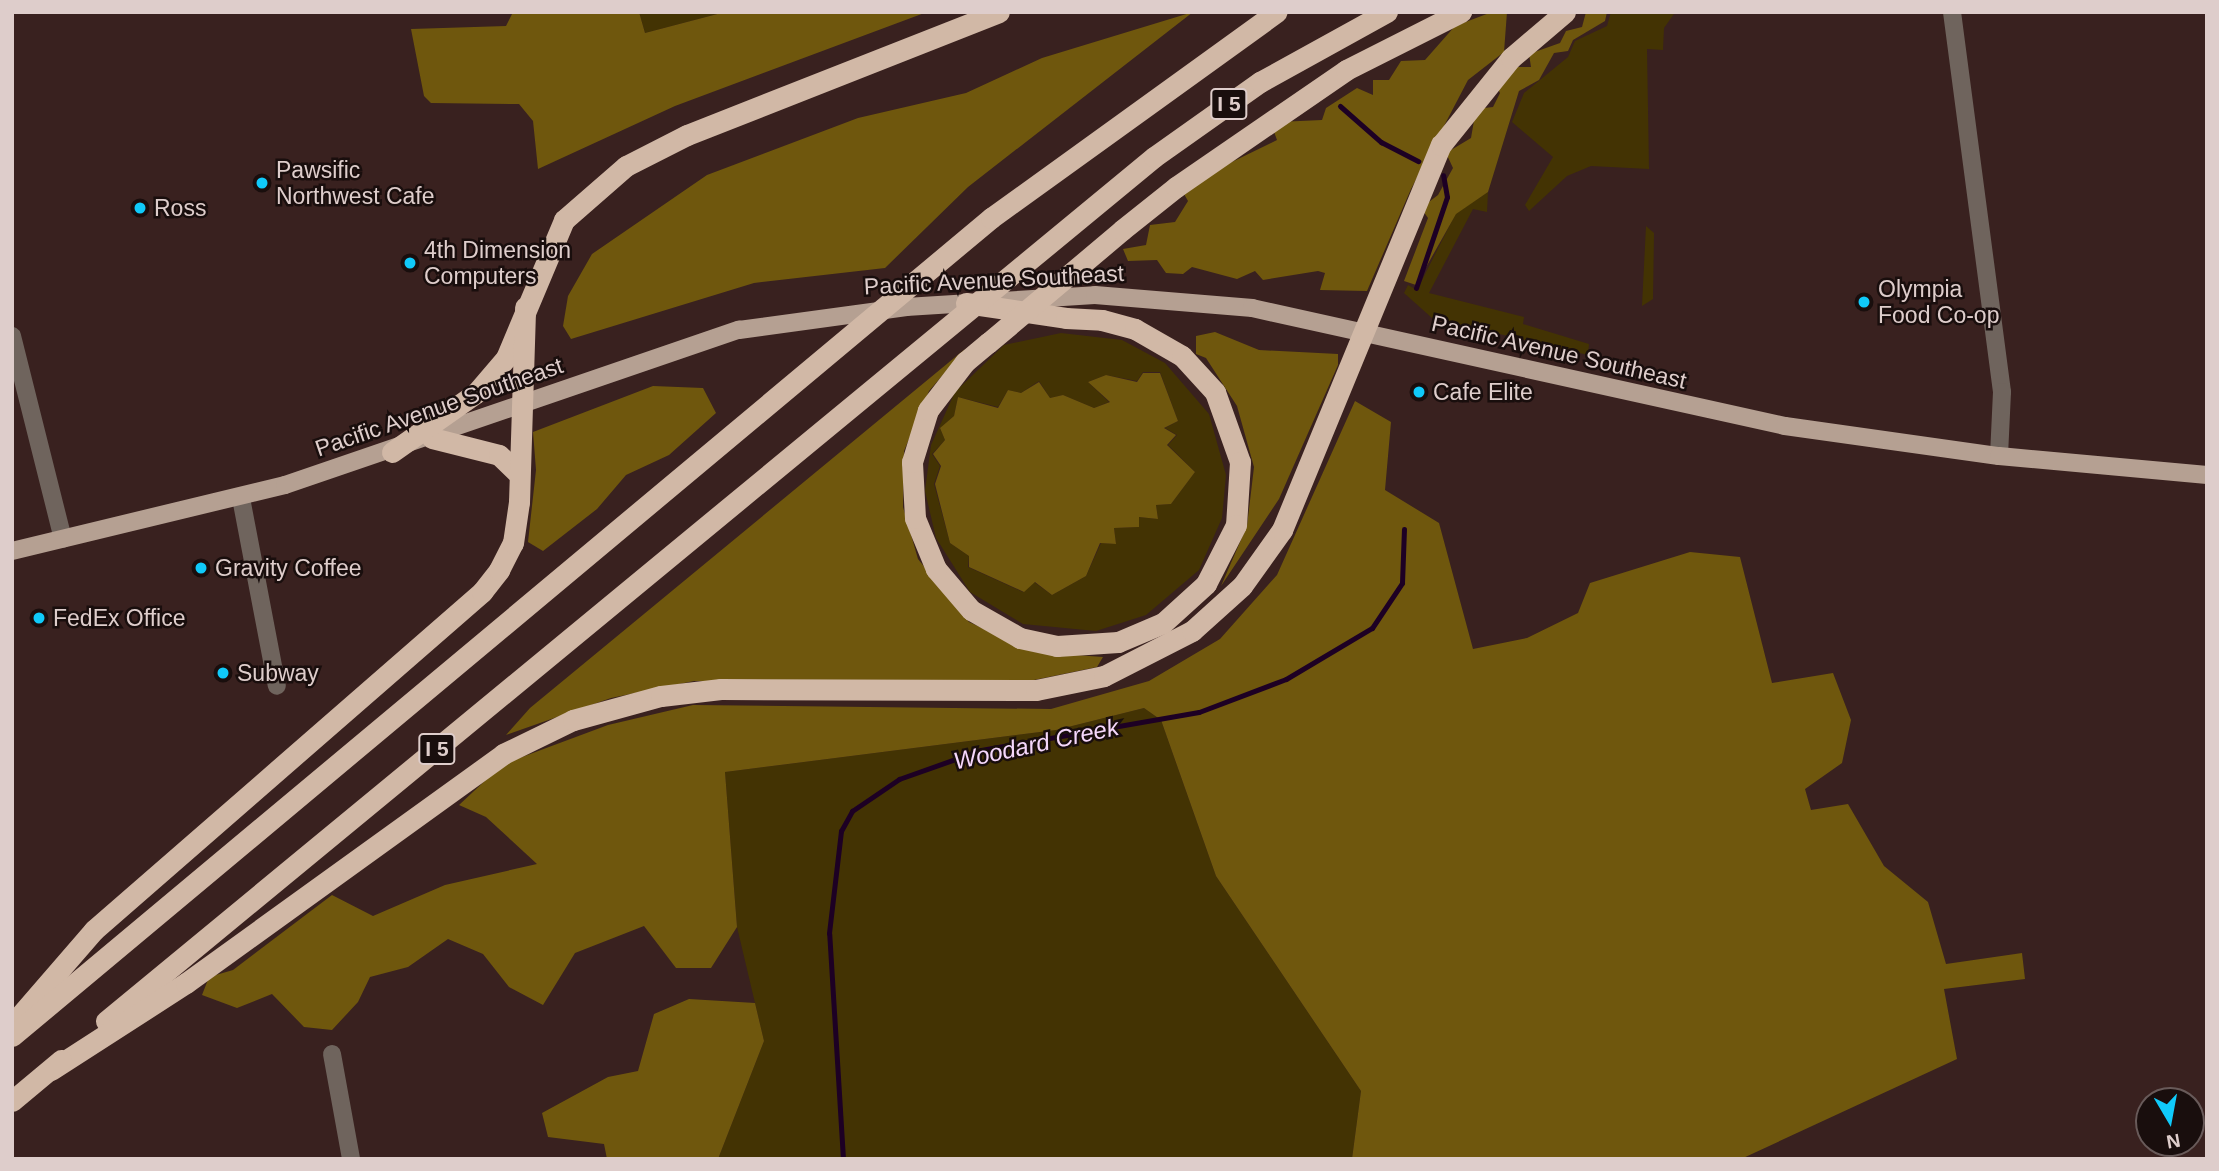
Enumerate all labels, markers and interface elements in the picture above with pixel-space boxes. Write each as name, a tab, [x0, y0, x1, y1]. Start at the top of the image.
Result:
road number: I 5	[1210, 86, 1248, 122]
place label: Pawsific Northwest Cafe	[276, 156, 435, 210]
marker: Pawsific Northwest Cafe	[254, 175, 270, 191]
place label: Ross	[154, 194, 206, 222]
marker: Ross	[132, 200, 148, 216]
place label: 4th Dimension Computers	[424, 236, 571, 290]
marker: 4th Dimension Computers	[402, 255, 418, 271]
street label: Pacific Avenue Southeast	[863, 259, 1125, 301]
place label: Olympia Food Co-op	[1878, 275, 1999, 329]
marker: Olympia Food Co-op	[1856, 294, 1872, 310]
street label: Pacific Avenue Southeast	[1428, 309, 1690, 395]
street label: Pacific Avenue Southeast	[311, 351, 567, 463]
place label: Cafe Elite	[1433, 378, 1533, 406]
marker: Cafe Elite	[1411, 384, 1427, 400]
place label: Gravity Coffee	[215, 554, 362, 582]
marker: Gravity Coffee	[193, 560, 209, 576]
place label: FedEx Office	[53, 604, 186, 632]
marker: FedEx Office	[31, 610, 47, 626]
place label: Subway	[237, 659, 319, 687]
marker: Subway	[215, 665, 231, 681]
water label: Woodard Creek	[951, 712, 1121, 776]
road number: I 5	[418, 732, 456, 766]
north arrow	[2135, 1087, 2205, 1157]
text: N	[2165, 1130, 2182, 1153]

